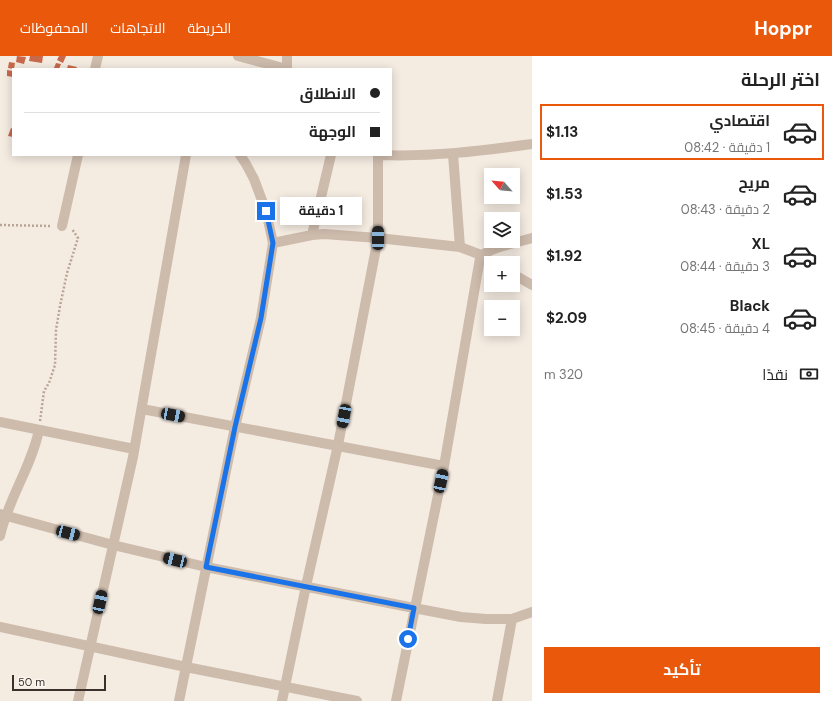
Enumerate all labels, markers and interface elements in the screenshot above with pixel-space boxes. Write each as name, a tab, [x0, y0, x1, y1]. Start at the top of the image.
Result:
text: Hoppr	[754, 16, 812, 41]
text: المحفوظات	[20, 19, 88, 37]
text: الاتجاهات	[110, 19, 166, 37]
text: الخريطة	[188, 19, 231, 37]
text: اختر الرحلة	[741, 68, 820, 92]
text: الانطلاق	[300, 84, 356, 104]
text: اقتصادي	[710, 111, 770, 131]
icon: car	[782, 114, 818, 150]
text: الوجهة	[309, 122, 356, 142]
text: $1.13	[546, 122, 578, 142]
text: 1 دقيقة · 08:42	[684, 139, 770, 156]
north arrow	[484, 168, 520, 204]
map controls	[484, 168, 520, 336]
text: مريح	[738, 173, 770, 193]
icon: car	[782, 176, 818, 212]
text: $1.53	[546, 184, 583, 204]
callout: 1 دقيقة	[280, 197, 362, 225]
text: 2 دقيقة · 08:43	[681, 201, 770, 218]
route end	[257, 202, 275, 220]
text: 1 دقيقة	[299, 202, 343, 219]
button: layers	[484, 212, 520, 248]
car	[372, 226, 384, 250]
text: XL	[752, 234, 770, 254]
icon: car	[782, 238, 818, 274]
text: $1.92	[546, 246, 582, 266]
button: +	[484, 256, 520, 292]
text: 3 دقيقة · 08:44	[680, 258, 770, 275]
text: Black	[730, 296, 770, 316]
button: −	[484, 300, 520, 336]
icon: car	[782, 300, 818, 336]
text: $2.09	[546, 308, 587, 328]
text: 4 دقيقة · 08:45	[680, 320, 770, 337]
icon: cash	[798, 363, 820, 385]
text: نقدًا	[762, 365, 788, 385]
text: 320 m	[544, 366, 583, 383]
car	[336, 403, 352, 429]
car	[160, 407, 186, 423]
car	[433, 468, 449, 494]
car	[55, 524, 81, 542]
car	[162, 551, 188, 569]
car	[92, 589, 108, 615]
route start	[399, 630, 417, 648]
button: تأكيد	[544, 647, 820, 693]
scale bar	[12, 673, 106, 692]
text: 50 m	[18, 675, 45, 689]

